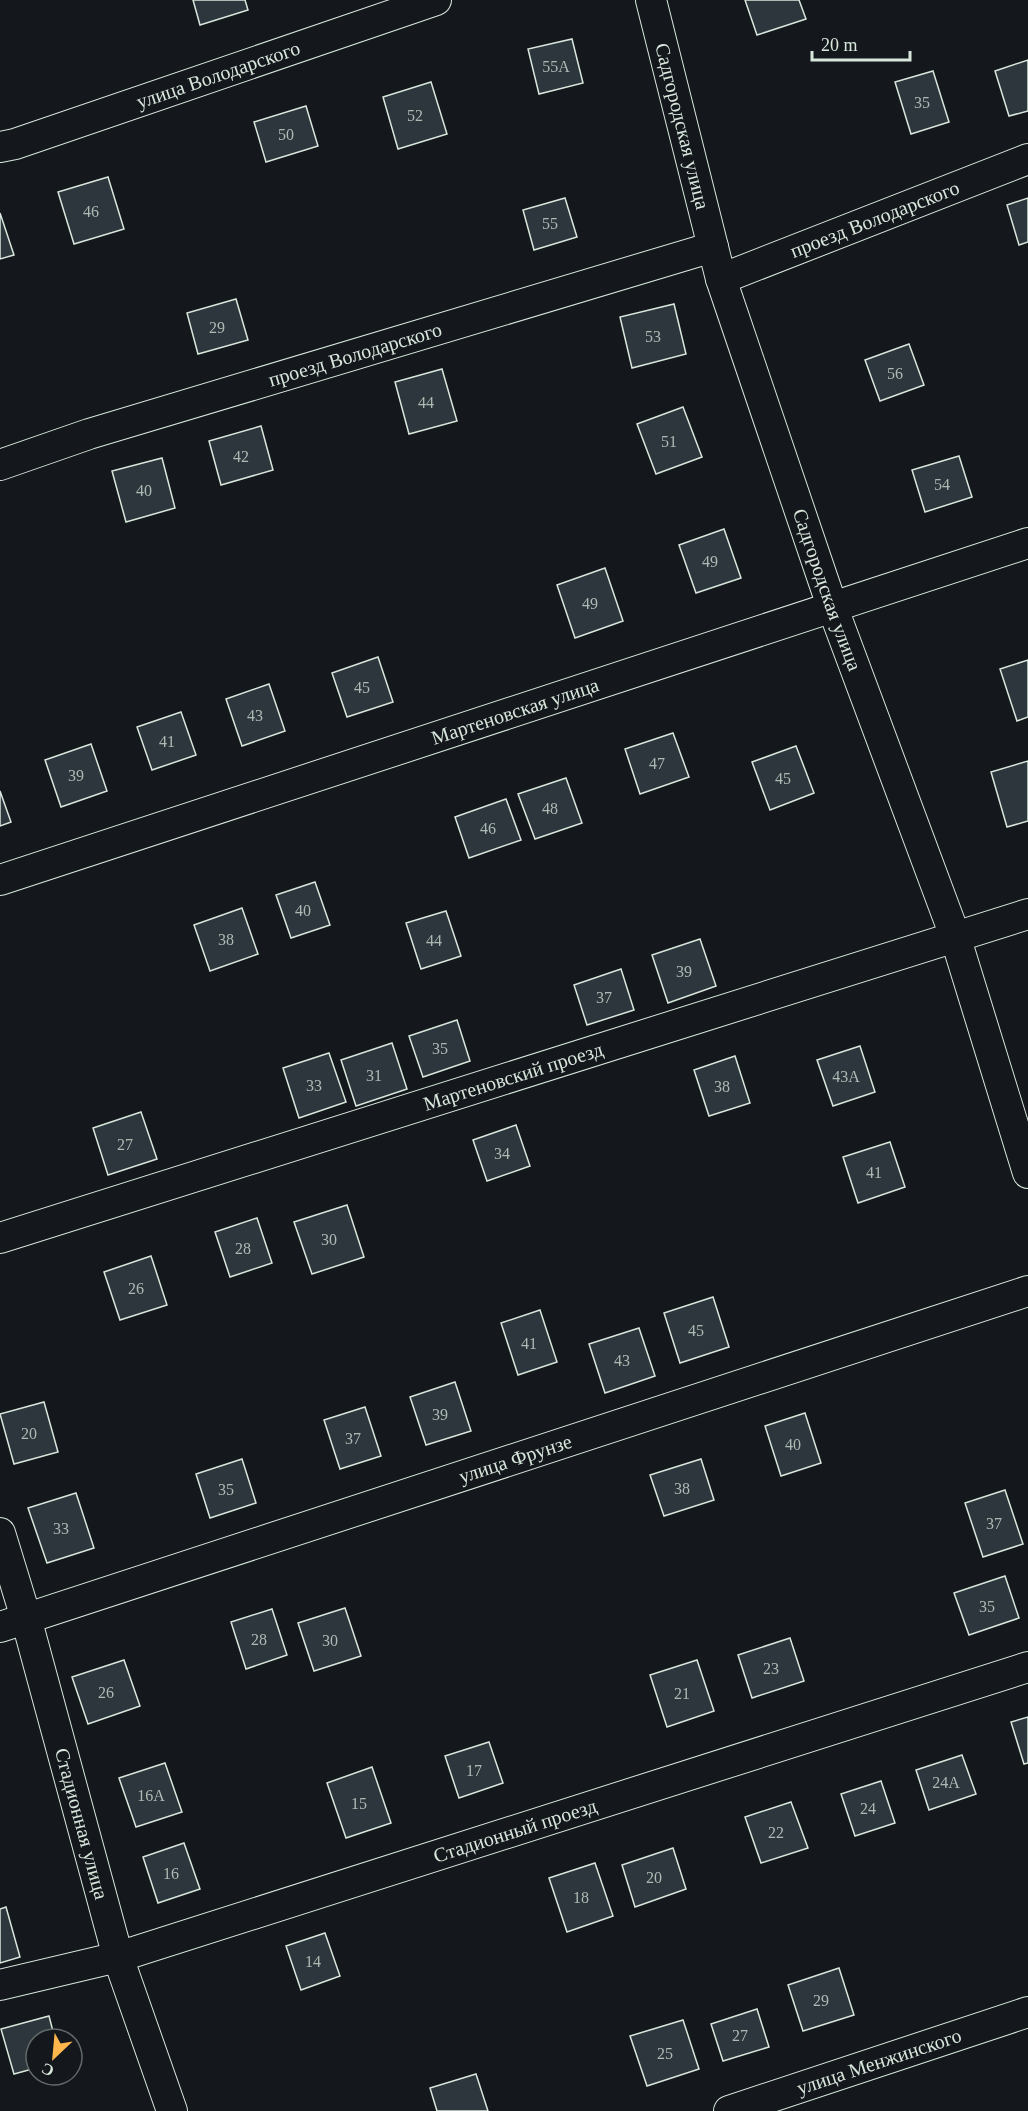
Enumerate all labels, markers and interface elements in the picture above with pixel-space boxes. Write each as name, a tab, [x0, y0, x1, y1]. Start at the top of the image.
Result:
scale bar	[812, 24, 910, 62]
text: 20 m	[821, 35, 858, 55]
street label: улица Володарского	[134, 36, 303, 114]
street label: Садгородская улица	[651, 41, 714, 212]
house number: 55А	[542, 58, 570, 75]
house number: 35	[914, 94, 930, 111]
house number: 52	[407, 107, 423, 124]
house number: 50	[278, 126, 294, 143]
street label: проезд Володарского	[787, 176, 962, 262]
house number: 46	[83, 203, 99, 220]
house number: 55	[542, 215, 558, 232]
street label: проезд Володарского	[266, 318, 444, 391]
house number: 29	[209, 319, 225, 336]
house number: 53	[645, 328, 661, 345]
house number: 56	[887, 365, 903, 382]
house number: 44	[418, 394, 434, 411]
house number: 51	[661, 433, 677, 450]
house number: 42	[233, 448, 249, 465]
house number: 54	[934, 476, 950, 493]
house number: 40	[136, 482, 152, 499]
street label: Садгородская улица	[789, 506, 866, 674]
house number: 49	[702, 553, 718, 570]
house number: 49	[582, 595, 598, 612]
street label: Мартеновская улица	[428, 673, 602, 749]
house number: 45	[354, 679, 370, 696]
house number: 43	[247, 707, 263, 724]
house number: 41	[159, 733, 175, 750]
house number: 47	[649, 755, 665, 772]
house number: 39	[68, 767, 84, 784]
house number: 45	[775, 770, 791, 787]
house number: 48	[542, 800, 558, 817]
house number: 46	[480, 820, 496, 837]
house number: 40	[295, 902, 311, 919]
house number: 38	[218, 931, 234, 948]
house number: 44	[426, 932, 442, 949]
house number: 39	[676, 963, 692, 980]
house number: 37	[596, 989, 612, 1006]
street label: Мартеновский проезд	[421, 1038, 606, 1115]
house number: 35	[432, 1040, 448, 1057]
house number: 31	[366, 1067, 382, 1084]
house number: 43А	[832, 1068, 860, 1085]
house number: 33	[306, 1077, 322, 1094]
house number: 38	[714, 1078, 730, 1095]
house number: 27	[117, 1136, 133, 1153]
house number: 34	[494, 1145, 510, 1162]
house number: 41	[866, 1164, 882, 1181]
house number: 30	[321, 1231, 337, 1248]
house number: 28	[235, 1240, 251, 1257]
house number: 26	[128, 1280, 144, 1297]
house number: 45	[688, 1322, 704, 1339]
house number: 41	[521, 1335, 537, 1352]
house number: 43	[614, 1352, 630, 1369]
house number: 39	[432, 1406, 448, 1423]
house number: 20	[21, 1425, 37, 1442]
house number: 37	[345, 1430, 361, 1447]
street label: улица Фрунзе	[456, 1430, 575, 1488]
house number: 40	[785, 1436, 801, 1453]
house number: 38	[674, 1480, 690, 1497]
house number: 35	[218, 1481, 234, 1498]
house number: 37	[986, 1515, 1002, 1532]
house number: 33	[53, 1520, 69, 1537]
house number: 35	[979, 1598, 995, 1615]
house number: 28	[251, 1631, 267, 1648]
house number: 30	[322, 1632, 338, 1649]
house number: 23	[763, 1660, 779, 1677]
house number: 26	[98, 1684, 114, 1701]
house number: 21	[674, 1685, 690, 1702]
street label: Стадионная улица	[51, 1746, 113, 1902]
house number: 17	[466, 1762, 482, 1779]
house number: 24А	[932, 1774, 960, 1791]
house number: 16А	[137, 1787, 165, 1804]
street label: Стадионный проезд	[431, 1794, 600, 1867]
house number: 15	[351, 1795, 367, 1812]
house number: 24	[860, 1800, 876, 1817]
house number: 22	[768, 1824, 784, 1841]
house number: 16	[163, 1865, 179, 1882]
house number: 20	[646, 1869, 662, 1886]
house number: 18	[573, 1889, 589, 1906]
house number: 14	[305, 1953, 321, 1970]
house number: 29	[813, 1992, 829, 2009]
street label: улица Менжинского	[794, 2024, 964, 2100]
north arrow	[24, 2027, 84, 2087]
house number: 27	[732, 2027, 748, 2044]
house number: 25	[657, 2045, 673, 2062]
text: С	[39, 2060, 57, 2080]

